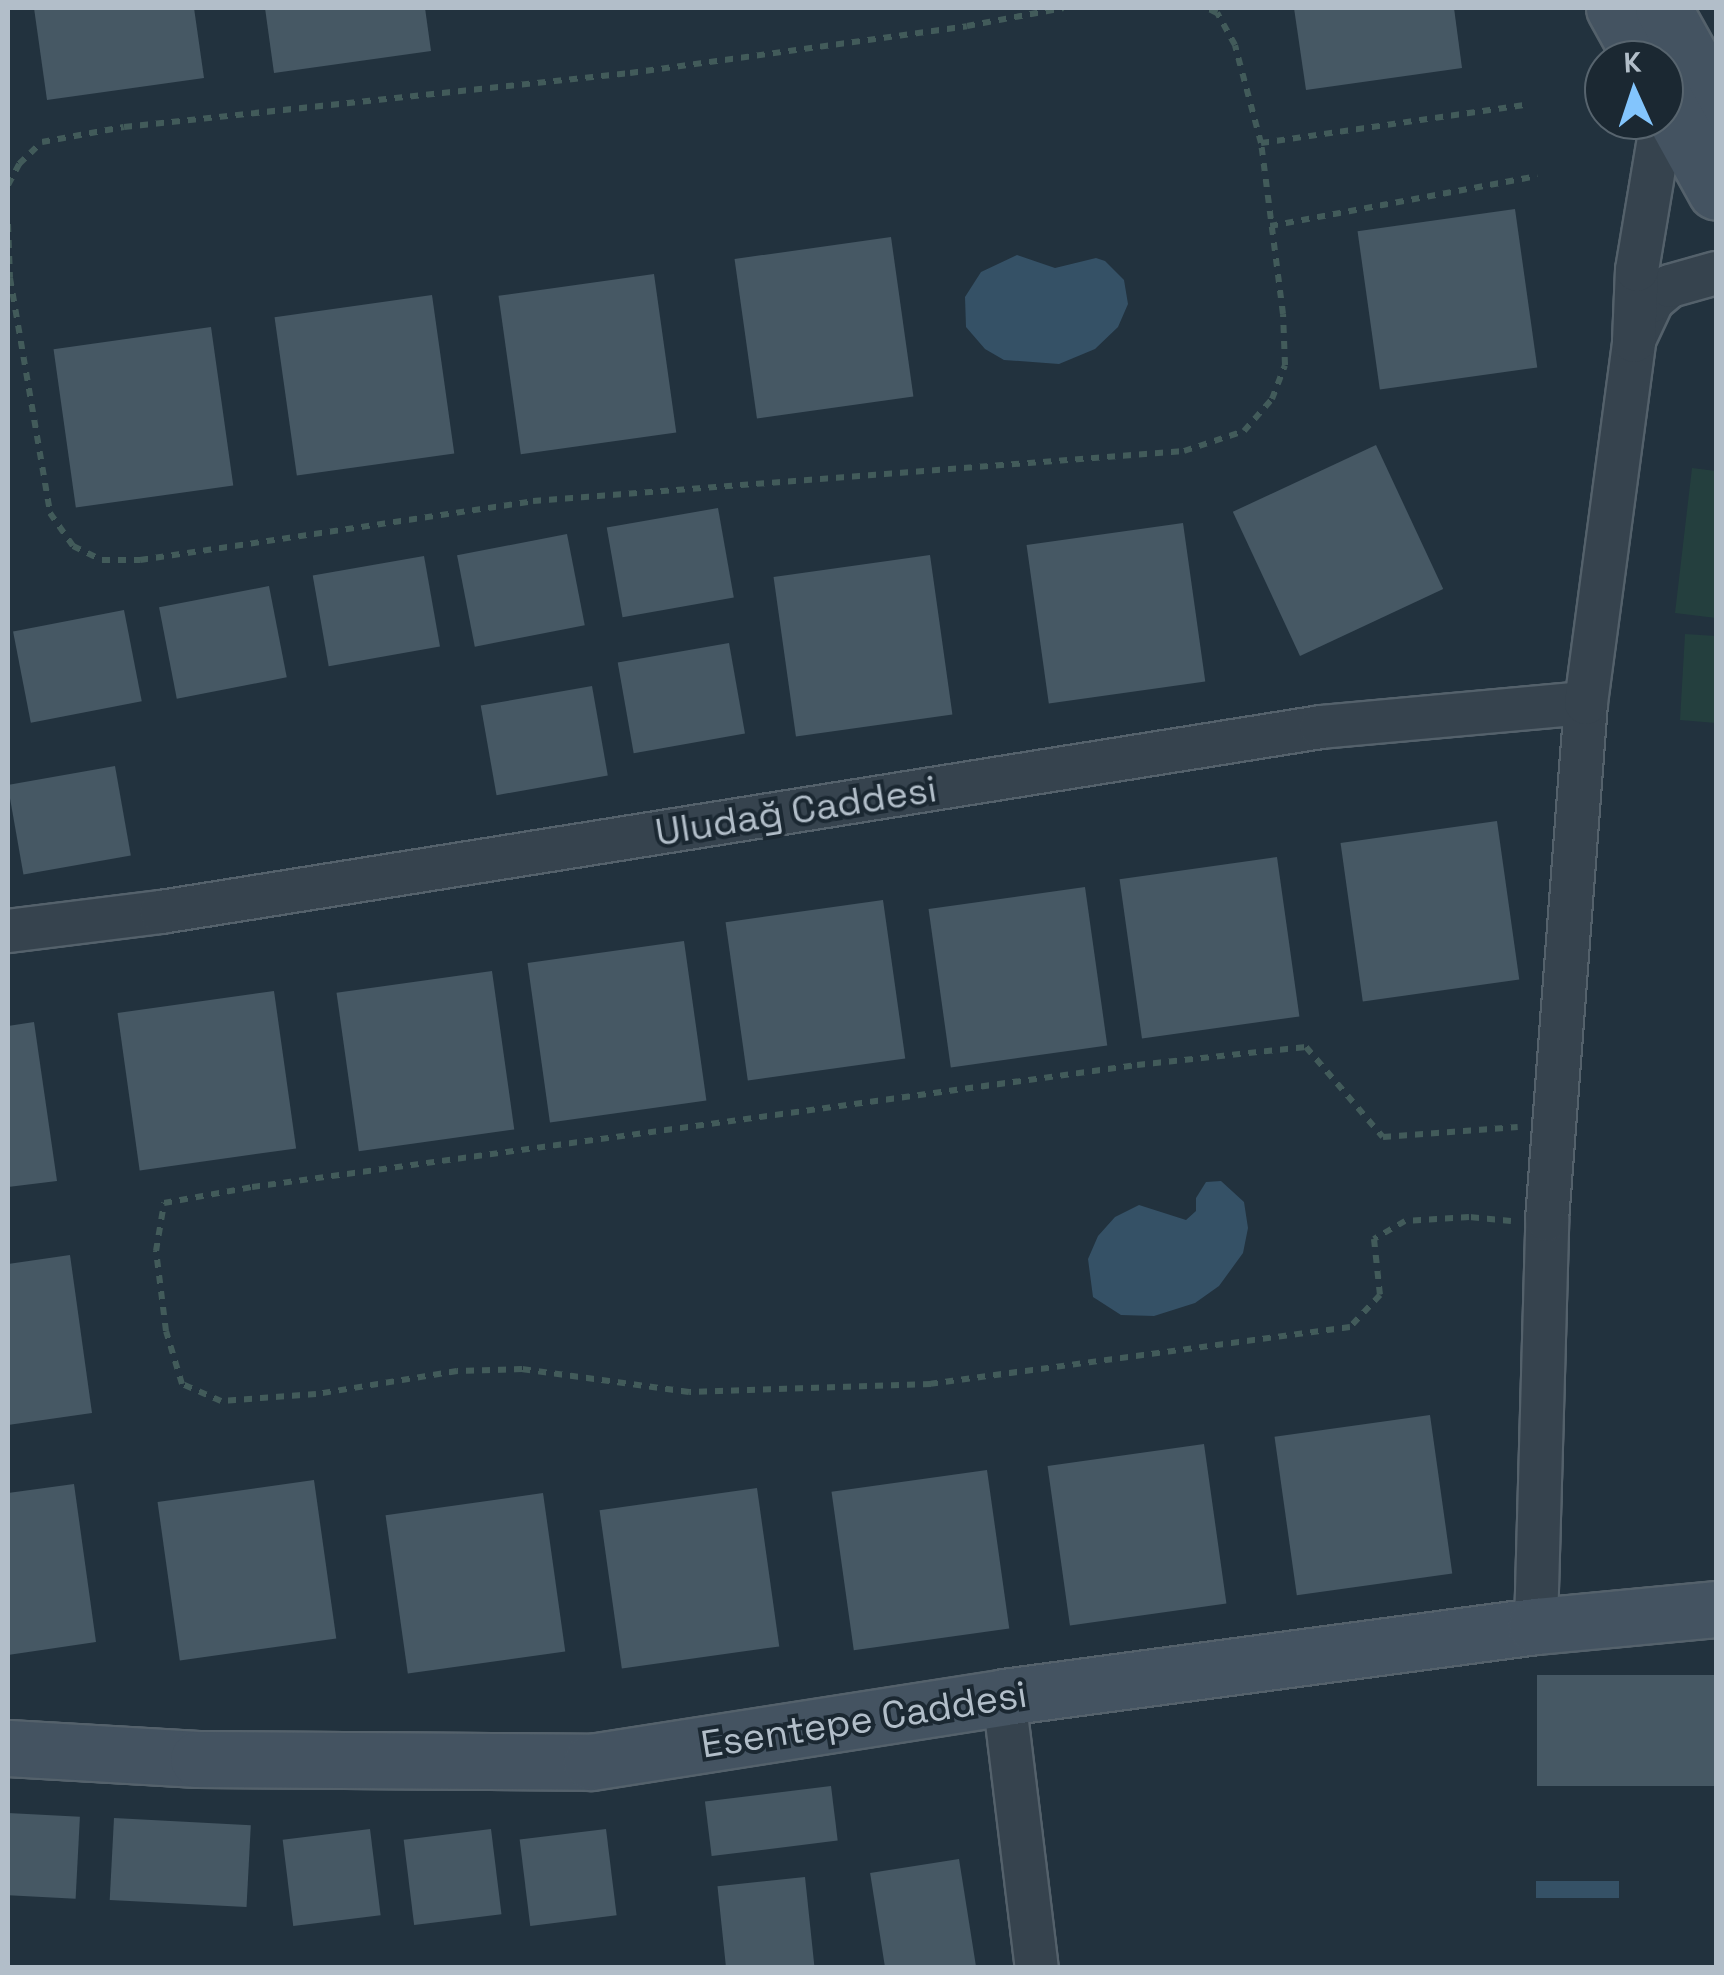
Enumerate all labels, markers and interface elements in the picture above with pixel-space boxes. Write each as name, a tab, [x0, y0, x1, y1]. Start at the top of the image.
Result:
north arrow	[1584, 40, 1684, 140]
text: K	[1623, 44, 1642, 80]
street label: Uludağ Caddesi	[652, 766, 940, 856]
street label: Esentepe Caddesi	[698, 1672, 1030, 1768]

